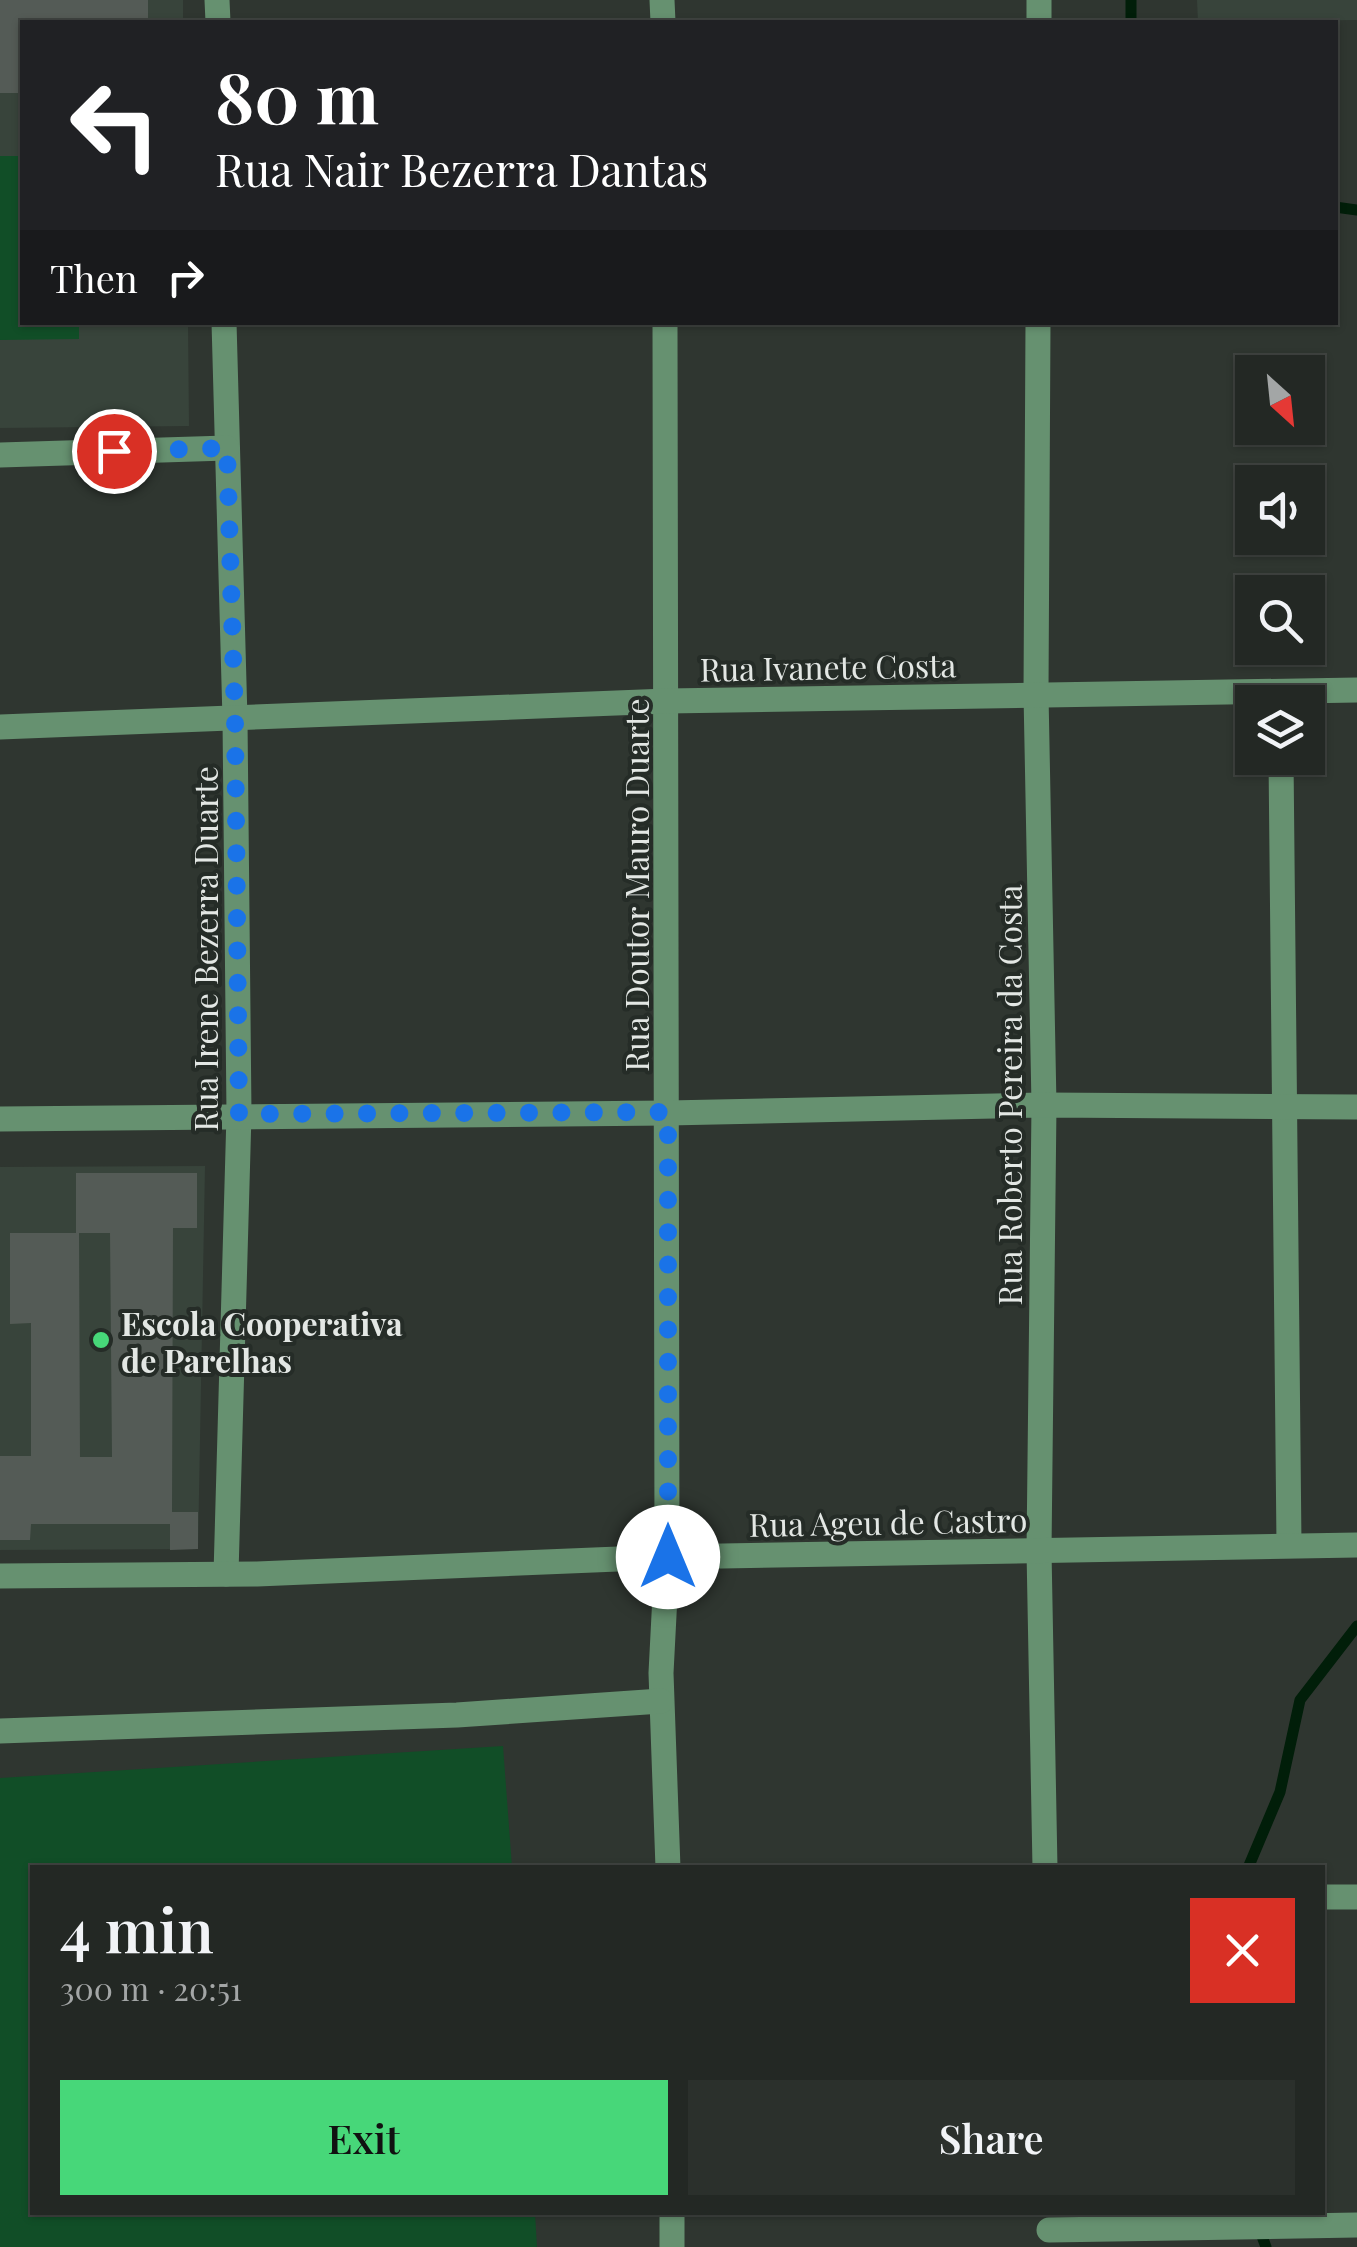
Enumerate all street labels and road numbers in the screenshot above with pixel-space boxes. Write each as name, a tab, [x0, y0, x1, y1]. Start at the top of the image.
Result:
street label: Rua Ivanete Costa	[699, 642, 957, 690]
street label: Rua Doutor Mauro Duarte	[614, 698, 657, 1072]
street label: Rua Irene Bezerra Duarte	[183, 766, 226, 1132]
street label: Rua Roberto Pereira da Costa	[987, 884, 1030, 1306]
street label: Rua Ageu de Castro	[748, 1497, 1028, 1545]

